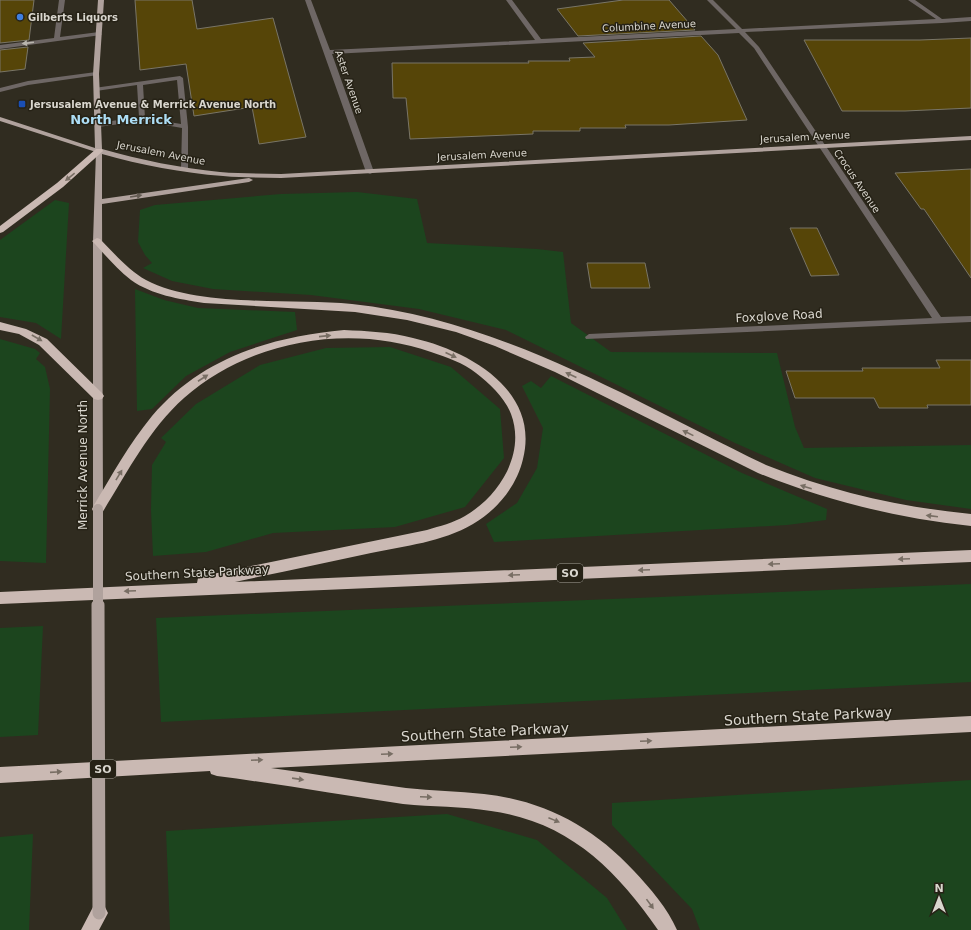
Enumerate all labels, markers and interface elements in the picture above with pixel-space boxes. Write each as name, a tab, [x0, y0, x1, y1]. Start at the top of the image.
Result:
marker: Gilberts Liquors	[15, 12, 25, 22]
place label: Gilberts Liquors	[28, 12, 118, 23]
street label: Columbine Avenue	[602, 18, 696, 34]
one-way arrow	[22, 40, 34, 46]
street label: Aster Avenue	[333, 49, 365, 115]
marker: Jersusalem Avenue & Merrick Avenue North	[17, 99, 27, 109]
place label: Jersusalem Avenue & Merrick Avenue North	[29, 99, 276, 110]
district label: North Merrick	[70, 112, 172, 127]
street label: Jerusalem Avenue	[759, 129, 850, 145]
street label: Jerusalem Avenue	[115, 139, 206, 167]
street label: Jerusalem Avenue	[436, 147, 527, 163]
street label: Crocus Avenue	[832, 147, 882, 215]
one-way arrow	[65, 173, 75, 182]
one-way arrow	[130, 193, 142, 199]
street label: Foxglove Road	[735, 307, 823, 325]
one-way arrow	[318, 333, 331, 339]
one-way arrow	[31, 335, 43, 342]
one-way arrow	[446, 352, 457, 358]
one-way arrow	[565, 372, 577, 378]
one-way arrow	[198, 374, 208, 382]
street label: Merrick Avenue North	[76, 400, 90, 530]
one-way arrow	[682, 429, 694, 436]
one-way arrow	[115, 469, 122, 481]
one-way arrow	[799, 484, 811, 490]
one-way arrow	[926, 513, 938, 520]
one-way arrow	[898, 555, 910, 562]
one-way arrow	[768, 561, 780, 568]
street label: Southern State Parkway	[125, 562, 269, 584]
road number: SO	[557, 564, 583, 582]
one-way arrow	[637, 567, 650, 573]
one-way arrow	[507, 572, 520, 578]
one-way arrow	[124, 588, 136, 595]
street label: Southern State Parkway	[724, 704, 892, 728]
street label: Southern State Parkway	[401, 720, 569, 744]
one-way arrow	[640, 737, 652, 744]
one-way arrow	[510, 744, 522, 751]
one-way arrow	[381, 750, 393, 757]
one-way arrow	[251, 757, 263, 764]
road number: SO	[90, 760, 116, 778]
one-way arrow	[50, 769, 63, 775]
one-way arrow	[292, 776, 304, 782]
one-way arrow	[420, 794, 433, 800]
one-way arrow	[548, 817, 560, 823]
north arrow	[919, 878, 959, 918]
text: N	[934, 882, 944, 895]
one-way arrow	[646, 899, 654, 909]

